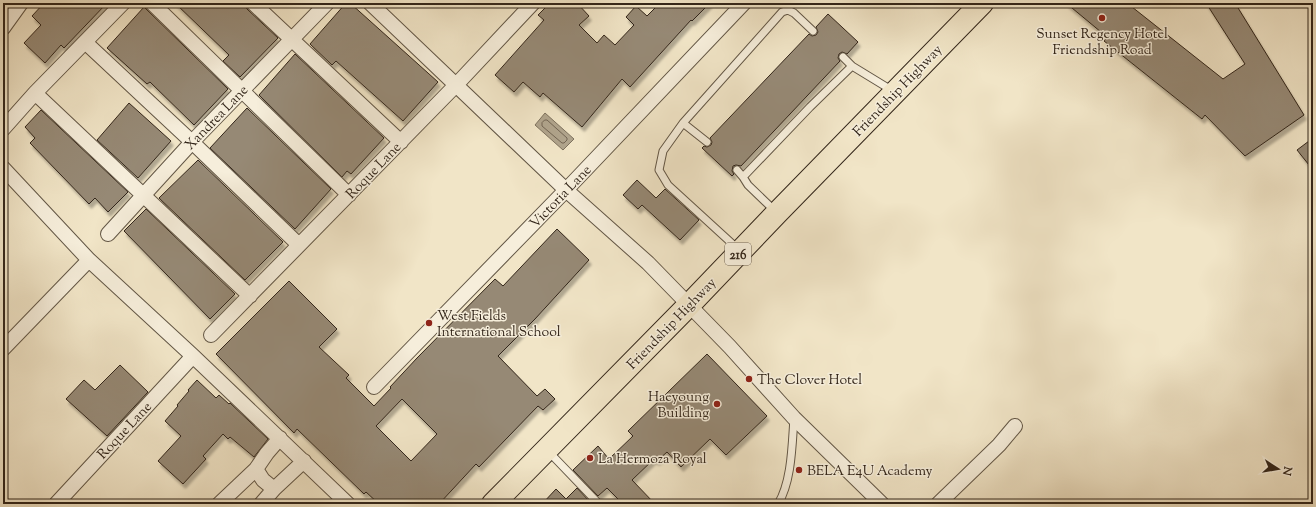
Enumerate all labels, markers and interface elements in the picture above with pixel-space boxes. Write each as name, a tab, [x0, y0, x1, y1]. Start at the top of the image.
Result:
marker: Sunset Regency Hotel Friendship Road	[1097, 13, 1107, 23]
place label: Sunset Regency Hotel Friendship Road	[1036, 25, 1168, 61]
street label: Friendship Highway	[849, 41, 948, 142]
street label: Xandrea Lane	[181, 81, 254, 155]
street label: Roque Lane	[342, 139, 407, 204]
street label: Victoria Lane	[526, 161, 597, 234]
road number: 216	[725, 243, 751, 265]
street label: Friendship Highway	[623, 274, 722, 375]
place label: West Fields International School	[437, 307, 561, 343]
marker: West Fields International School	[424, 318, 434, 328]
place label: The Clover Hotel	[757, 371, 862, 391]
marker: The Clover Hotel	[744, 374, 754, 384]
place label: Haeyoung Building	[648, 388, 709, 424]
street label: Roque Lane	[94, 398, 157, 465]
marker: Haeyoung Building	[712, 399, 722, 409]
north arrow	[1258, 449, 1298, 489]
place label: La Hermoza Royal	[598, 450, 707, 470]
marker: La Hermoza Royal	[585, 453, 595, 463]
place label: BELA E4U Academy	[807, 462, 933, 482]
text: N	[1278, 464, 1296, 477]
marker: BELA E4U Academy	[794, 465, 804, 475]

